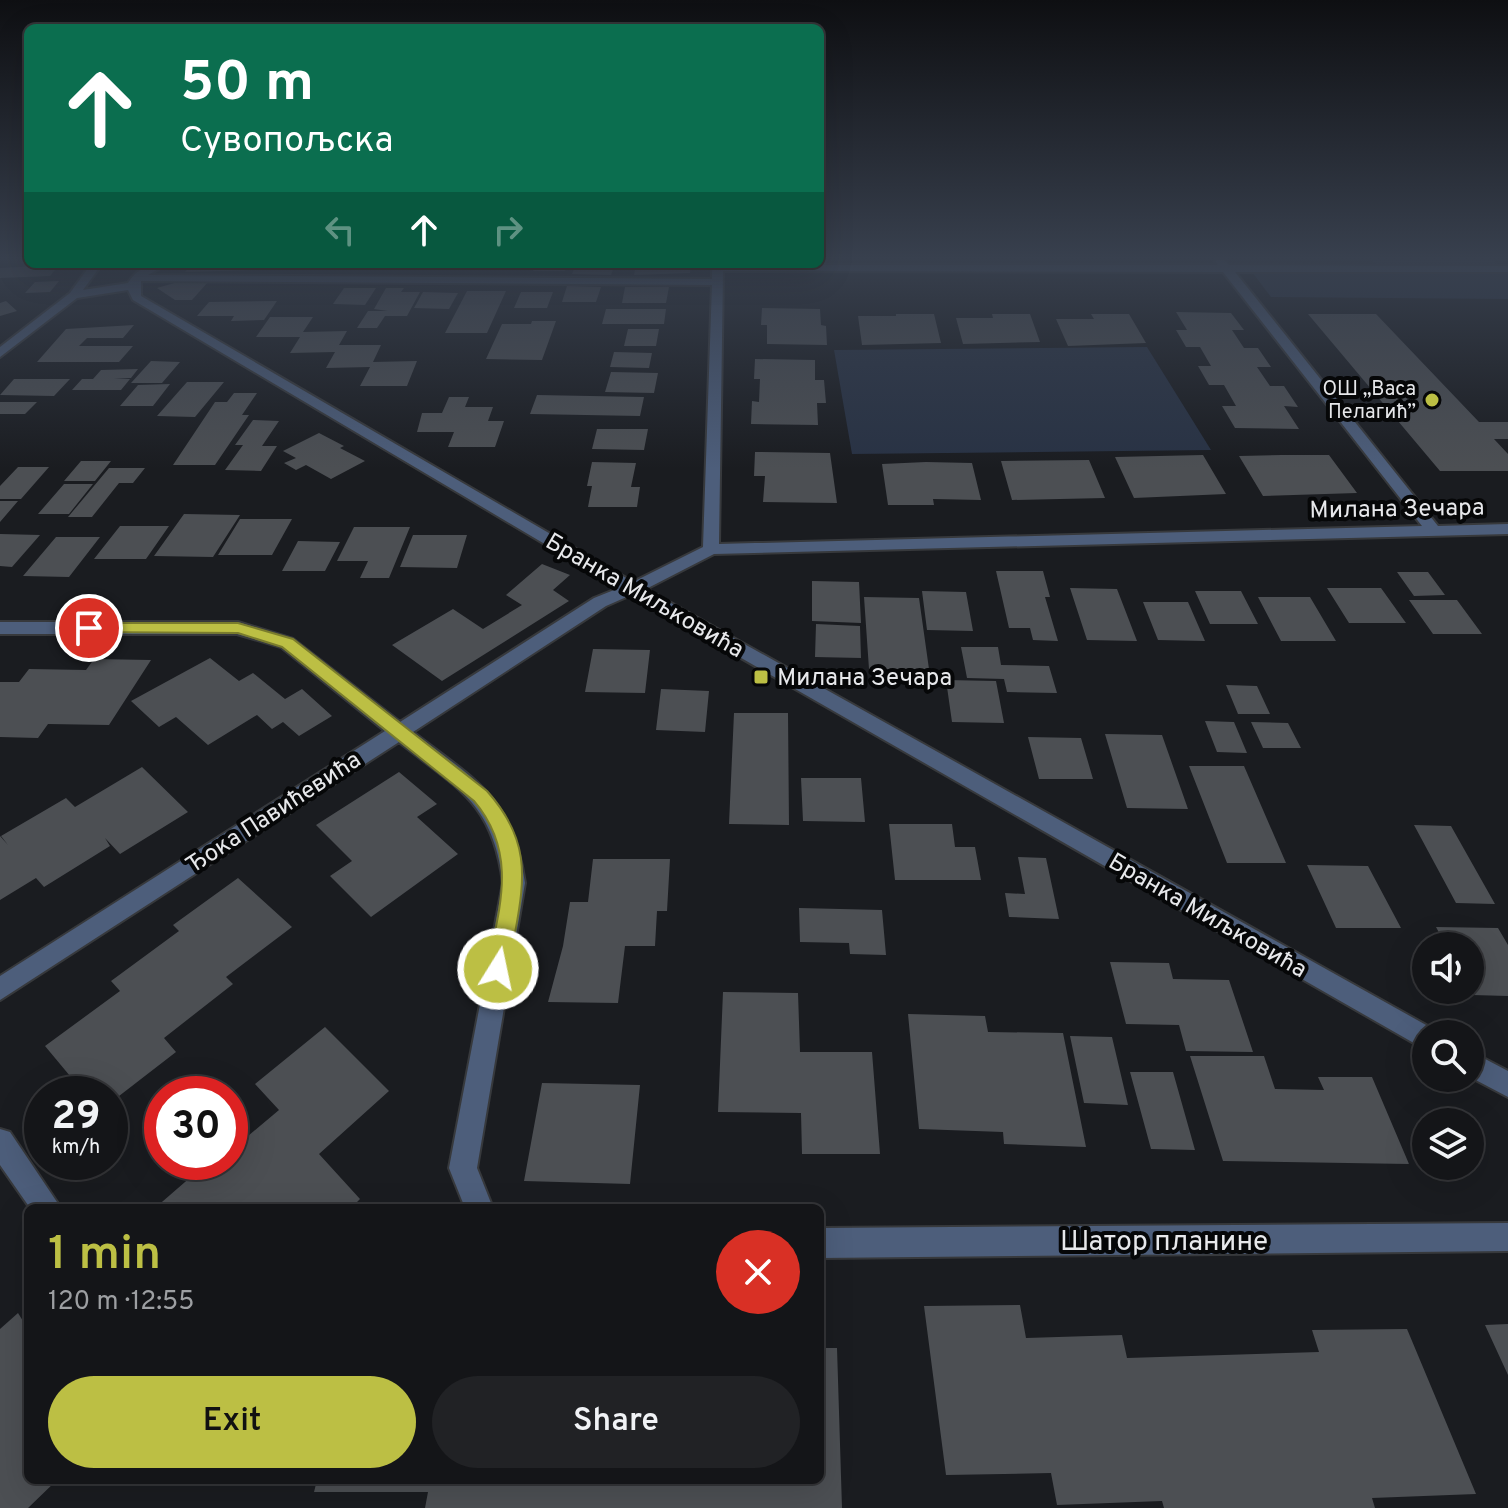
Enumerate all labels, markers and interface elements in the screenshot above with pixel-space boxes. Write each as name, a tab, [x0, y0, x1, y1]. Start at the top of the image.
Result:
text: 50 m	[180, 50, 314, 120]
icon: ahead	[48, 56, 152, 160]
text: Сувопољска	[180, 119, 393, 165]
icon: left	[318, 208, 362, 252]
icon: ahead	[402, 208, 446, 252]
icon: right	[486, 208, 530, 252]
place label: ОШ „Васа Пелагић”	[1322, 377, 1416, 426]
marker: ОШ „Васа Пелагић”	[1423, 391, 1441, 409]
street label: Милана Зечара	[1309, 493, 1485, 527]
street label: Бранка Миљковића	[539, 528, 749, 666]
pin	[55, 594, 123, 662]
icon: arrive	[67, 606, 111, 650]
place label: Милана Зечара	[777, 664, 952, 694]
marker: Милана Зечара	[752, 668, 770, 686]
street label: Ђока Павићевића	[181, 746, 367, 882]
street label: Бранка Миљковића	[1102, 848, 1312, 986]
position arrow	[456, 927, 540, 1011]
map controls	[1412, 932, 1484, 1180]
button: sound	[1412, 932, 1484, 1004]
button: search	[1412, 1020, 1484, 1092]
speed limit sign: 30	[144, 1076, 248, 1180]
text: 29	[51, 1093, 101, 1143]
button: layers	[1412, 1108, 1484, 1180]
text: km/h	[52, 1135, 100, 1161]
street label: Шатор планине	[1060, 1225, 1268, 1261]
text: 1 min	[48, 1226, 161, 1286]
button: close	[716, 1230, 800, 1314]
text: 120 m · 12:55	[48, 1286, 194, 1319]
button: Exit	[48, 1376, 416, 1468]
button: Share	[432, 1376, 800, 1468]

